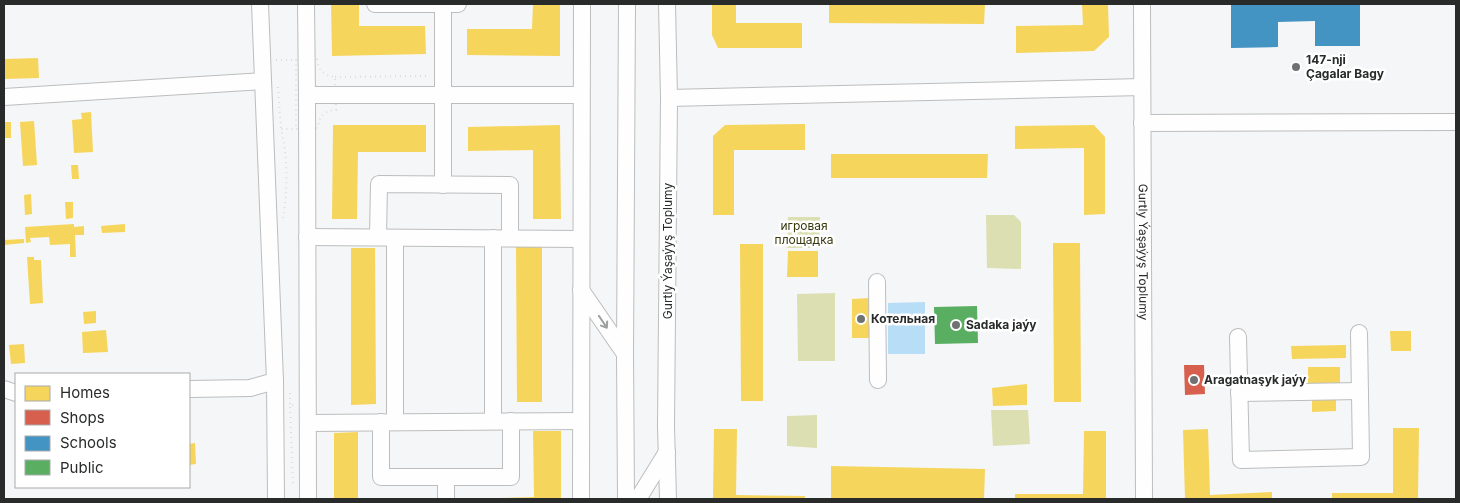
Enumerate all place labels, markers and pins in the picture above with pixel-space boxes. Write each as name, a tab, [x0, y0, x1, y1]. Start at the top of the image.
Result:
place label: 147-nji Çagalar Bagy	[1306, 52, 1385, 81]
marker: 147-nji Çagalar Bagy	[1290, 61, 1302, 73]
place label: Котельная	[871, 311, 935, 326]
marker: Котельная	[855, 313, 867, 325]
place label: Sadaka jaýy	[966, 317, 1037, 332]
marker: Sadaka jaýy	[950, 319, 962, 331]
place label: Aragatnaşyk jaýy	[1204, 372, 1307, 387]
marker: Aragatnaşyk jaýy	[1188, 374, 1200, 386]

